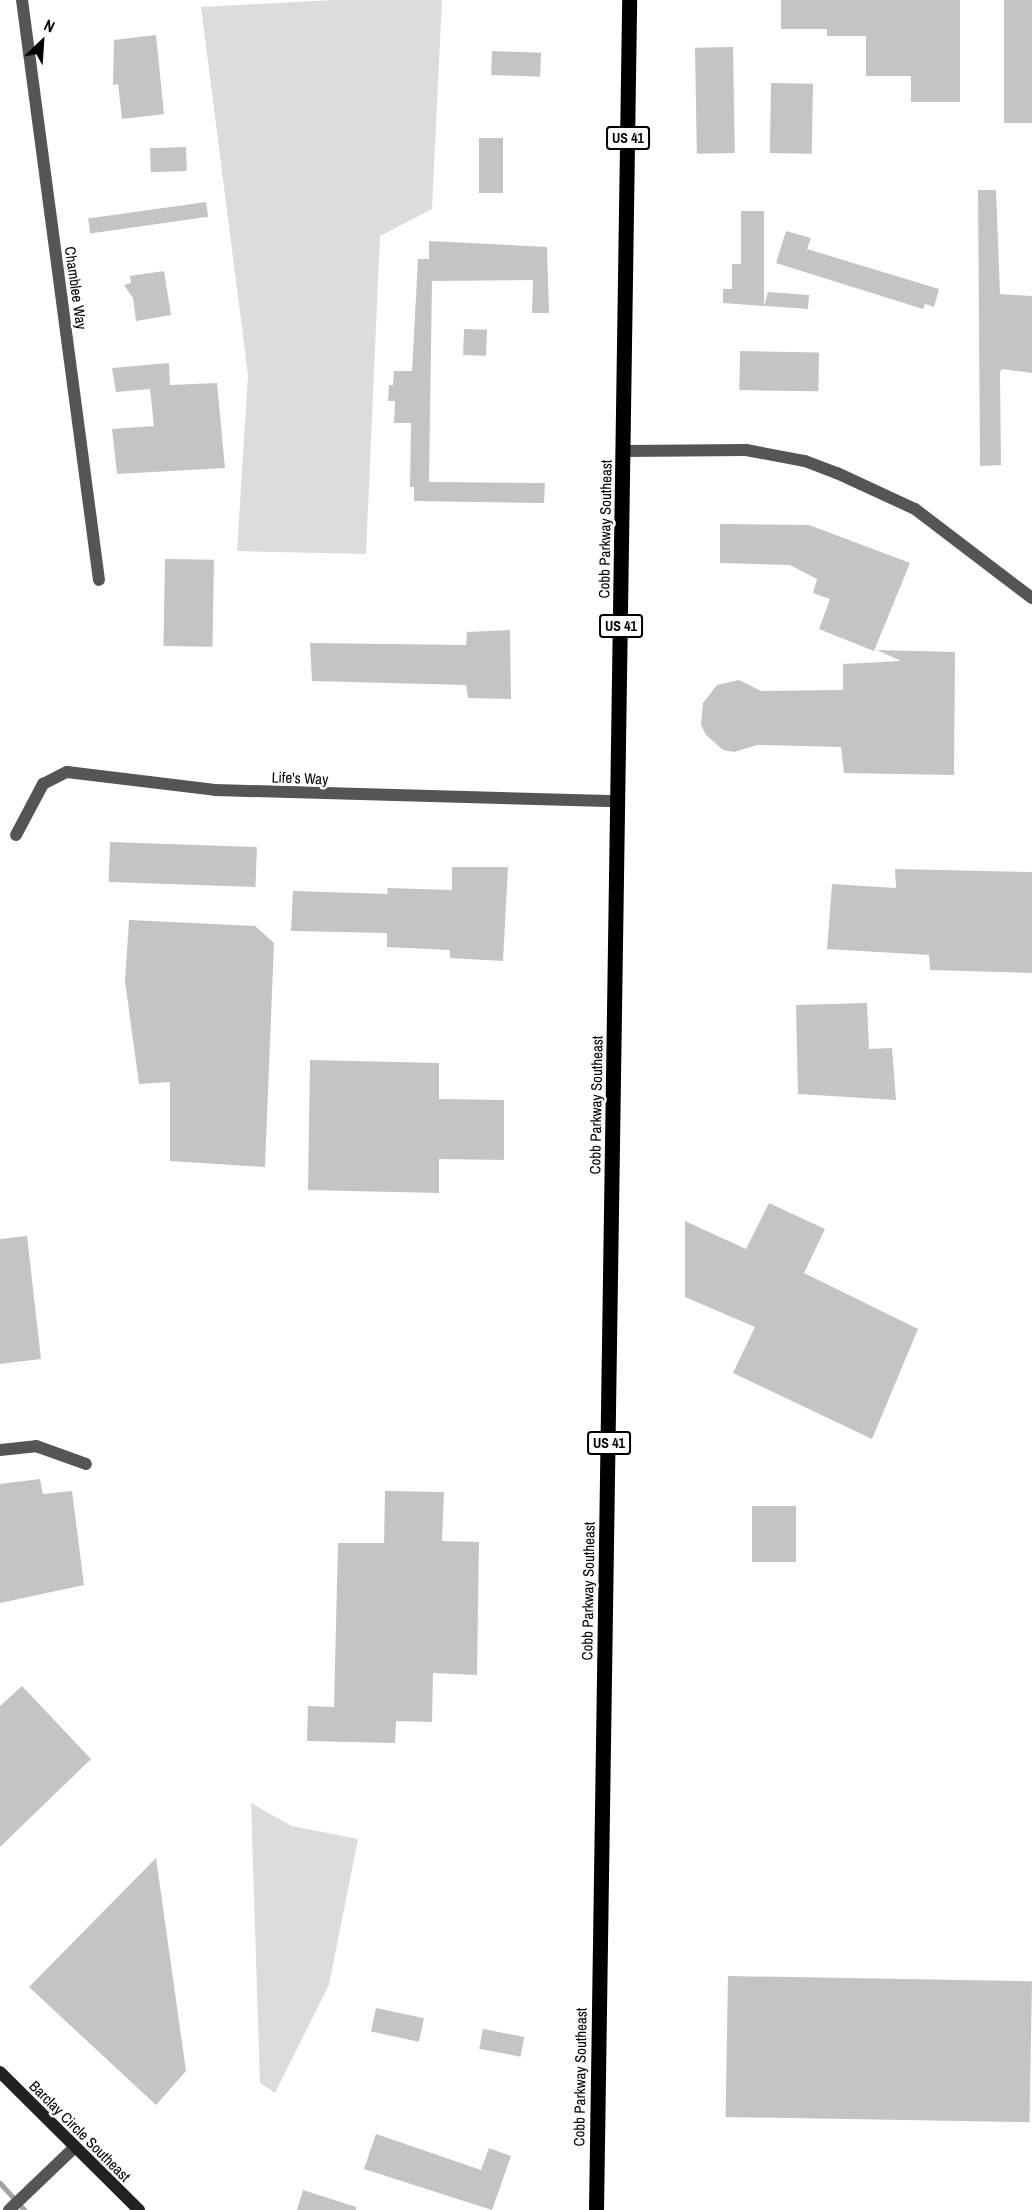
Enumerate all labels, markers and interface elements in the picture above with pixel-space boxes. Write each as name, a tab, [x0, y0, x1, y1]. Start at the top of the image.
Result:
north arrow	[12, 12, 72, 72]
text: N	[41, 14, 59, 38]
road number: US 41	[606, 127, 650, 149]
street label: Chamblee Way	[61, 245, 91, 331]
street label: Cobb Parkway Southeast	[595, 459, 615, 599]
road number: US 41	[598, 615, 644, 637]
street label: Life's Way	[271, 768, 329, 788]
street label: Cobb Parkway Southeast	[586, 1035, 606, 1175]
road number: US 41	[586, 1432, 632, 1454]
street label: Cobb Parkway Southeast	[578, 1521, 598, 1661]
street label: Cobb Parkway Southeast	[570, 2007, 590, 2147]
street label: Barclay Circle Southeast	[26, 2077, 134, 2185]

